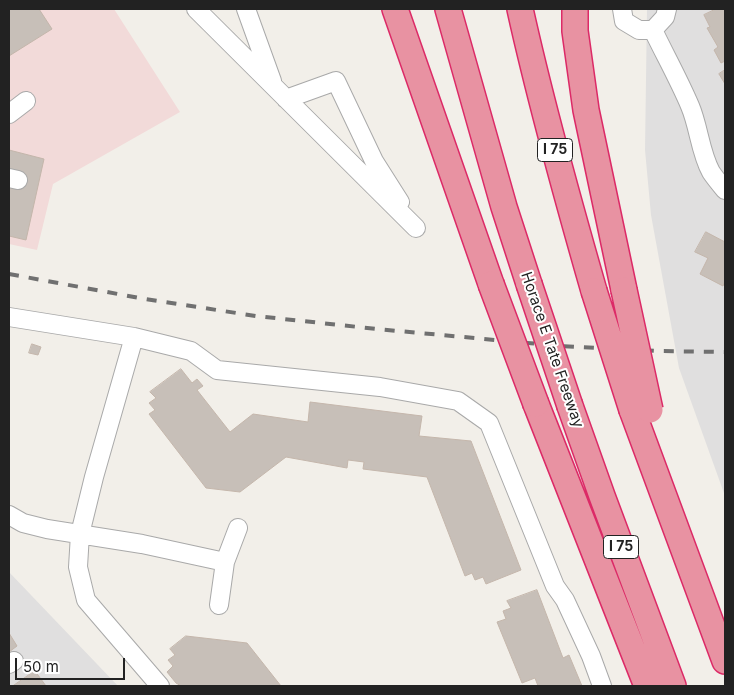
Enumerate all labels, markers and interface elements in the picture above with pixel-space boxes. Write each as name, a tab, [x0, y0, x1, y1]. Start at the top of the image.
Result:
road number: I 75	[538, 138, 572, 162]
street label: Horace E Tate Freeway	[517, 270, 587, 430]
road number: I 75	[604, 536, 638, 558]
scale bar	[18, 648, 128, 680]
text: 50 m	[23, 657, 59, 676]

